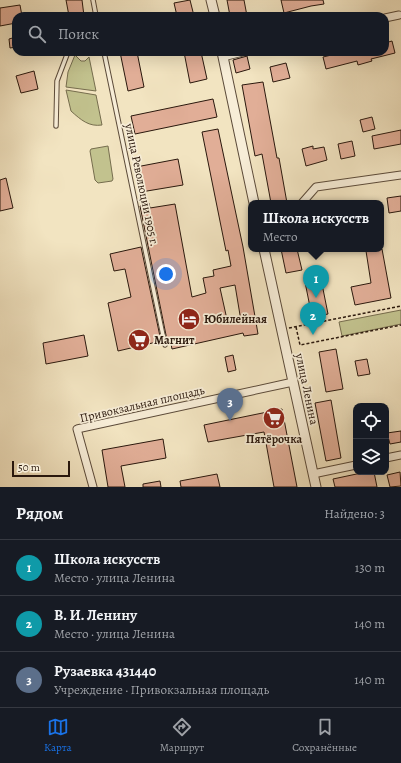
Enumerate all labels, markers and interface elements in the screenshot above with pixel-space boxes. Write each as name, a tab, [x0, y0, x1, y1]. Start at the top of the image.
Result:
search box	[12, 12, 389, 56]
icon: search	[26, 23, 48, 45]
text: Поиск	[58, 24, 99, 44]
street label: улица Революции 1905 г.	[121, 121, 163, 248]
popup	[248, 200, 384, 252]
text: Школа искусств	[263, 208, 369, 228]
text: Место	[263, 228, 297, 245]
your location	[156, 264, 176, 284]
pin: 1	[303, 265, 329, 298]
pin: 2	[300, 302, 326, 335]
hotel icon: Юбилейная	[176, 306, 202, 332]
place label: Юбилейная	[204, 311, 267, 327]
supermarket icon: Магнит	[126, 327, 152, 353]
place label: Магнит	[154, 332, 195, 348]
street label: улица Ленина	[291, 351, 322, 427]
street label: Привокзальная площадь	[78, 382, 207, 426]
pin: 3	[217, 388, 243, 421]
map controls	[353, 403, 389, 475]
button: locate	[353, 403, 389, 439]
supermarket icon: Пятёрочка	[261, 405, 287, 431]
place label: Пятёрочка	[246, 431, 302, 447]
button: layers	[353, 439, 389, 475]
scale bar	[12, 459, 70, 478]
text: 50 m	[18, 460, 40, 475]
text: Рядом	[16, 502, 63, 525]
text: Найдено: 3	[324, 505, 385, 522]
text: Школа искусств	[54, 549, 160, 569]
text: 1	[27, 559, 31, 576]
text: 130 m	[355, 559, 385, 576]
text: Место · улица Ленина	[54, 569, 175, 586]
text: В. И. Ленину	[54, 605, 137, 625]
text: 2	[26, 615, 32, 632]
text: 140 m	[354, 615, 385, 632]
text: Место · улица Ленина	[54, 625, 175, 642]
text: Рузаевка 431440	[54, 661, 156, 681]
text: 3	[26, 671, 32, 688]
text: 140 m	[354, 671, 385, 688]
text: Учреждение · Привокзальная площадь	[54, 681, 269, 698]
tab: Карта	[44, 716, 72, 755]
tab: Маршрут	[160, 716, 204, 755]
tab: Сохранённые	[292, 716, 357, 755]

